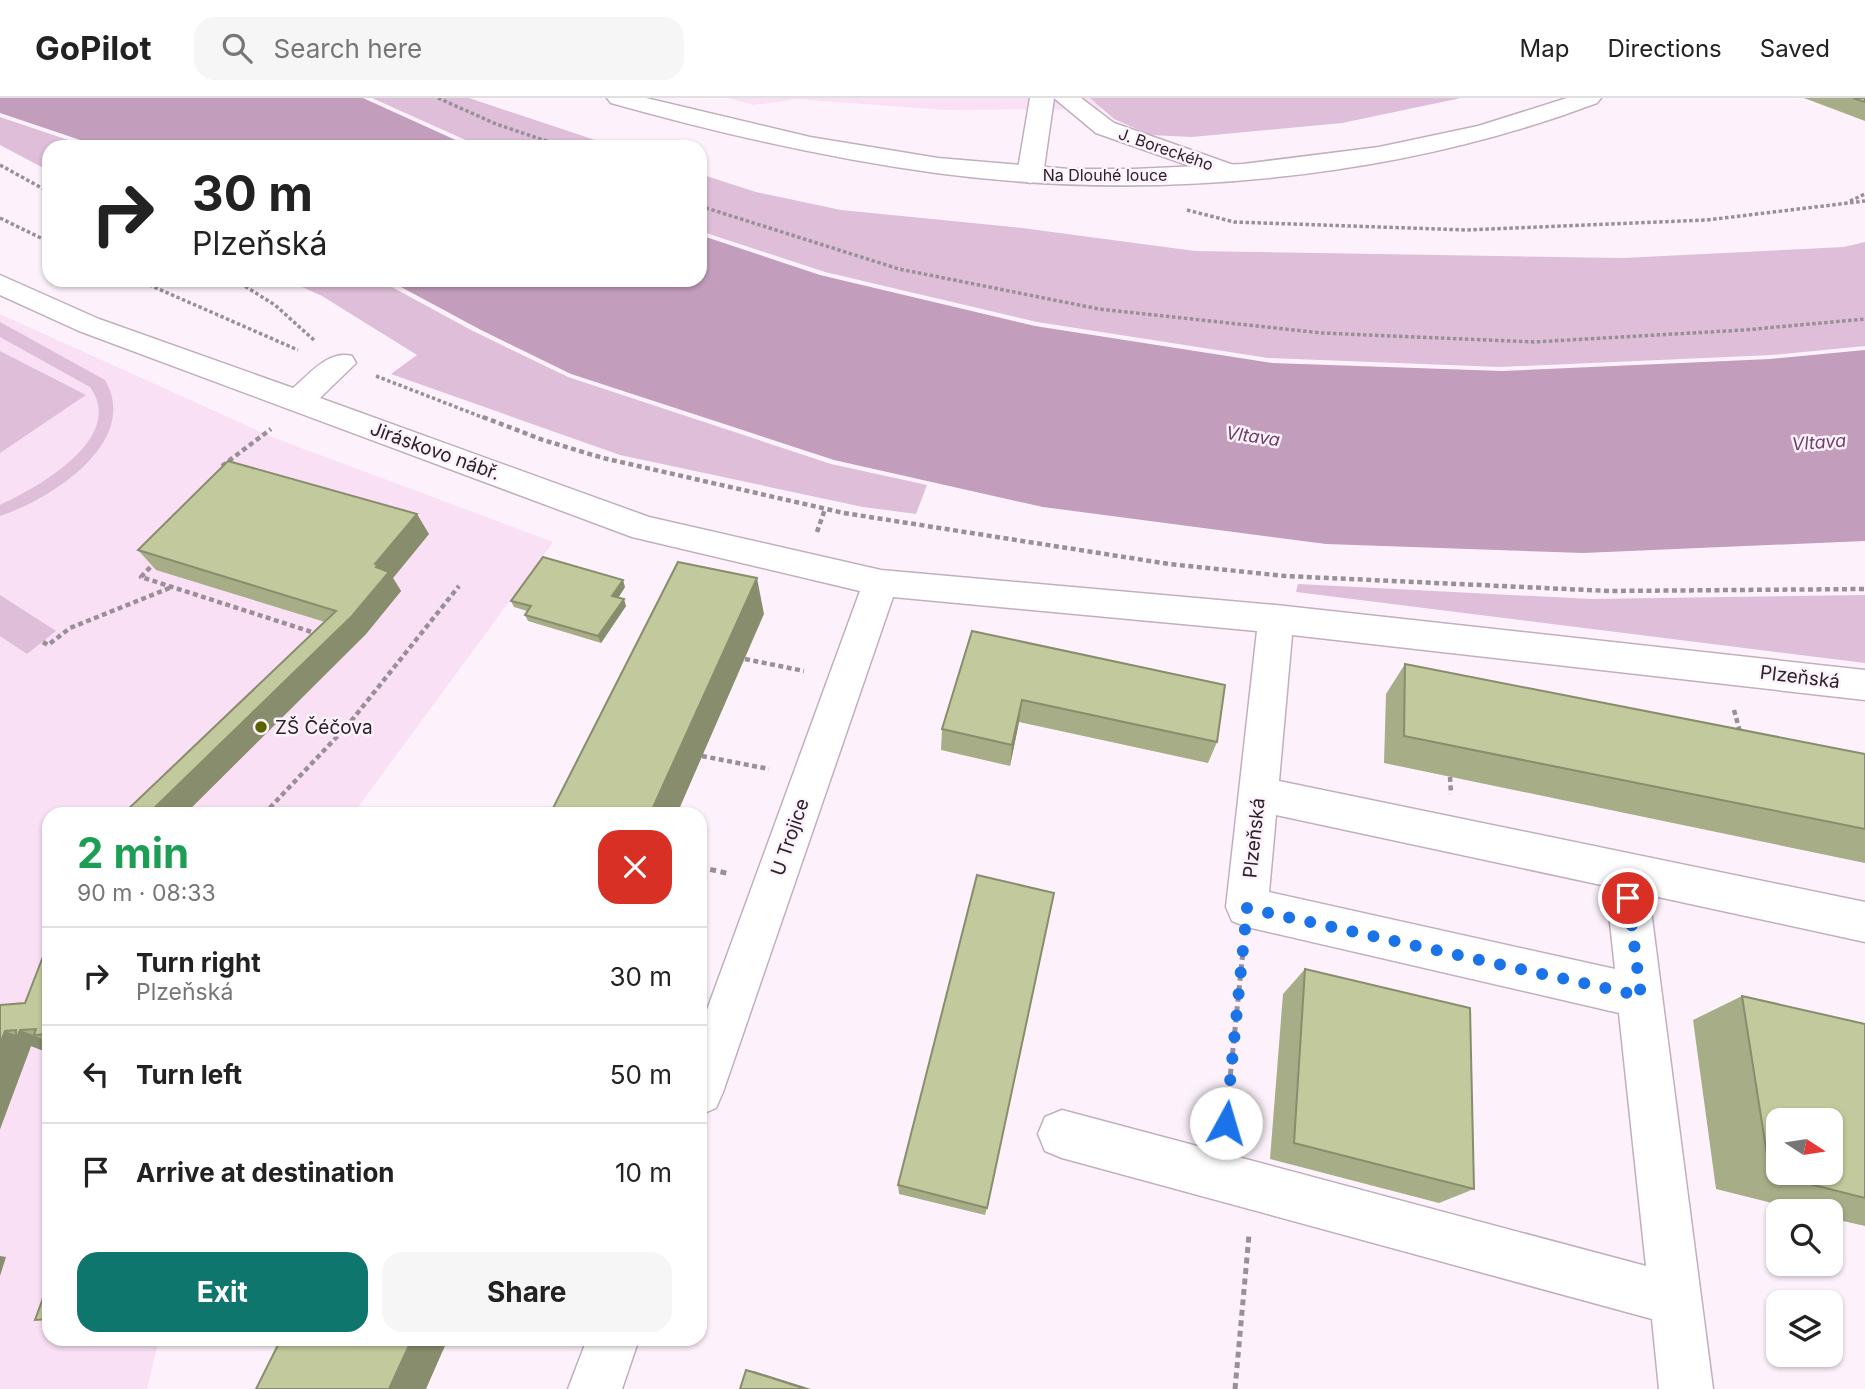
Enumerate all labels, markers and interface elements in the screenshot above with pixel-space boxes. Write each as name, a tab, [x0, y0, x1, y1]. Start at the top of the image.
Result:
search box	[194, 17, 684, 80]
text: GoPilot	[35, 28, 152, 68]
icon: search	[218, 29, 256, 67]
text: Search here	[274, 33, 422, 64]
text: Map	[1520, 34, 1569, 63]
text: Directions	[1607, 34, 1722, 63]
text: Saved	[1760, 34, 1830, 63]
street label: J. Boreckého	[1116, 123, 1216, 175]
text: 30 m	[192, 164, 313, 223]
street label: Na Dlouhé louce	[1043, 165, 1167, 185]
icon: right	[77, 168, 168, 259]
text: Plzeňská	[192, 224, 327, 263]
street label: Jiráskovo nábř.	[367, 417, 503, 485]
water label: Vltava	[1225, 422, 1281, 450]
water label: Vltava	[1791, 430, 1847, 454]
street label: Plzeňská	[1759, 661, 1841, 693]
place label: ZŠ Čéčova	[275, 716, 373, 739]
marker: ZŠ Čéčova	[253, 719, 269, 735]
street label: U Trojice	[766, 795, 814, 879]
street label: Plzeňská	[1238, 797, 1270, 879]
text: 2 min	[77, 827, 189, 878]
button: close	[598, 830, 672, 904]
pin	[1598, 868, 1658, 928]
text: 90 m · 08:33	[77, 879, 216, 907]
icon: arrive	[1609, 879, 1647, 917]
text: Turn right	[136, 947, 261, 978]
icon: right	[77, 957, 115, 995]
text: 30 m	[609, 961, 672, 992]
text: Plzeňská	[136, 978, 233, 1006]
icon: left	[77, 1055, 115, 1093]
text: Turn left	[136, 1059, 242, 1090]
text: 50 m	[610, 1059, 672, 1090]
position arrow	[1189, 1086, 1263, 1160]
north arrow	[1766, 1108, 1843, 1185]
map controls	[1766, 1108, 1843, 1367]
icon: arrive	[77, 1153, 115, 1191]
text: Arrive at destination	[136, 1157, 395, 1188]
text: 10 m	[615, 1157, 672, 1188]
button: search	[1766, 1199, 1843, 1276]
button: Exit	[77, 1252, 368, 1332]
button: Share	[382, 1252, 672, 1332]
button: layers	[1766, 1290, 1843, 1367]

